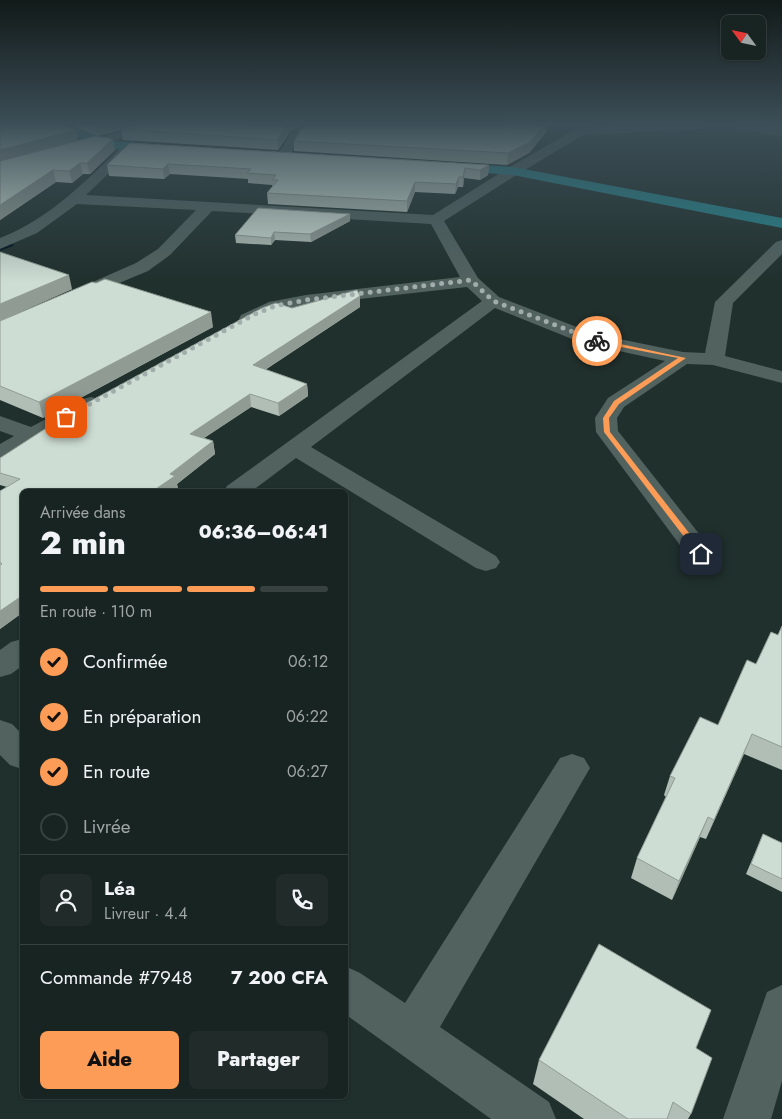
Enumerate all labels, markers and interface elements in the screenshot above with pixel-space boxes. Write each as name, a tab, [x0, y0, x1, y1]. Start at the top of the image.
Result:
north arrow	[721, 15, 766, 60]
map controls	[721, 15, 766, 60]
courier	[572, 316, 622, 366]
icon: bike	[583, 327, 611, 355]
pin	[45, 396, 87, 438]
icon: bag	[52, 403, 80, 431]
text: Arrivée dans	[40, 501, 125, 524]
text: 06:36–06:41	[199, 518, 328, 545]
text: 2 min	[40, 520, 126, 566]
pin	[680, 533, 722, 575]
icon: home	[687, 540, 715, 568]
text: En route · 110 m	[40, 600, 152, 623]
icon: check	[40, 648, 68, 676]
text: Confirmée	[83, 648, 168, 675]
text: 06:12	[288, 650, 328, 673]
icon: check	[40, 703, 68, 731]
text: En préparation	[83, 703, 201, 730]
text: 06:22	[286, 705, 328, 728]
icon: check	[40, 758, 68, 786]
text: En route	[83, 758, 150, 785]
text: 06:27	[287, 760, 328, 783]
text: Livrée	[83, 813, 131, 840]
button: person	[40, 874, 92, 926]
button: phone	[276, 874, 328, 926]
text: Léa	[104, 875, 135, 902]
text: Livreur · 4.4	[104, 902, 188, 925]
text: Commande #7948	[40, 964, 192, 991]
text: 7 200 CFA	[231, 964, 328, 991]
button: Aide	[40, 1031, 179, 1089]
button: Partager	[189, 1031, 328, 1089]

